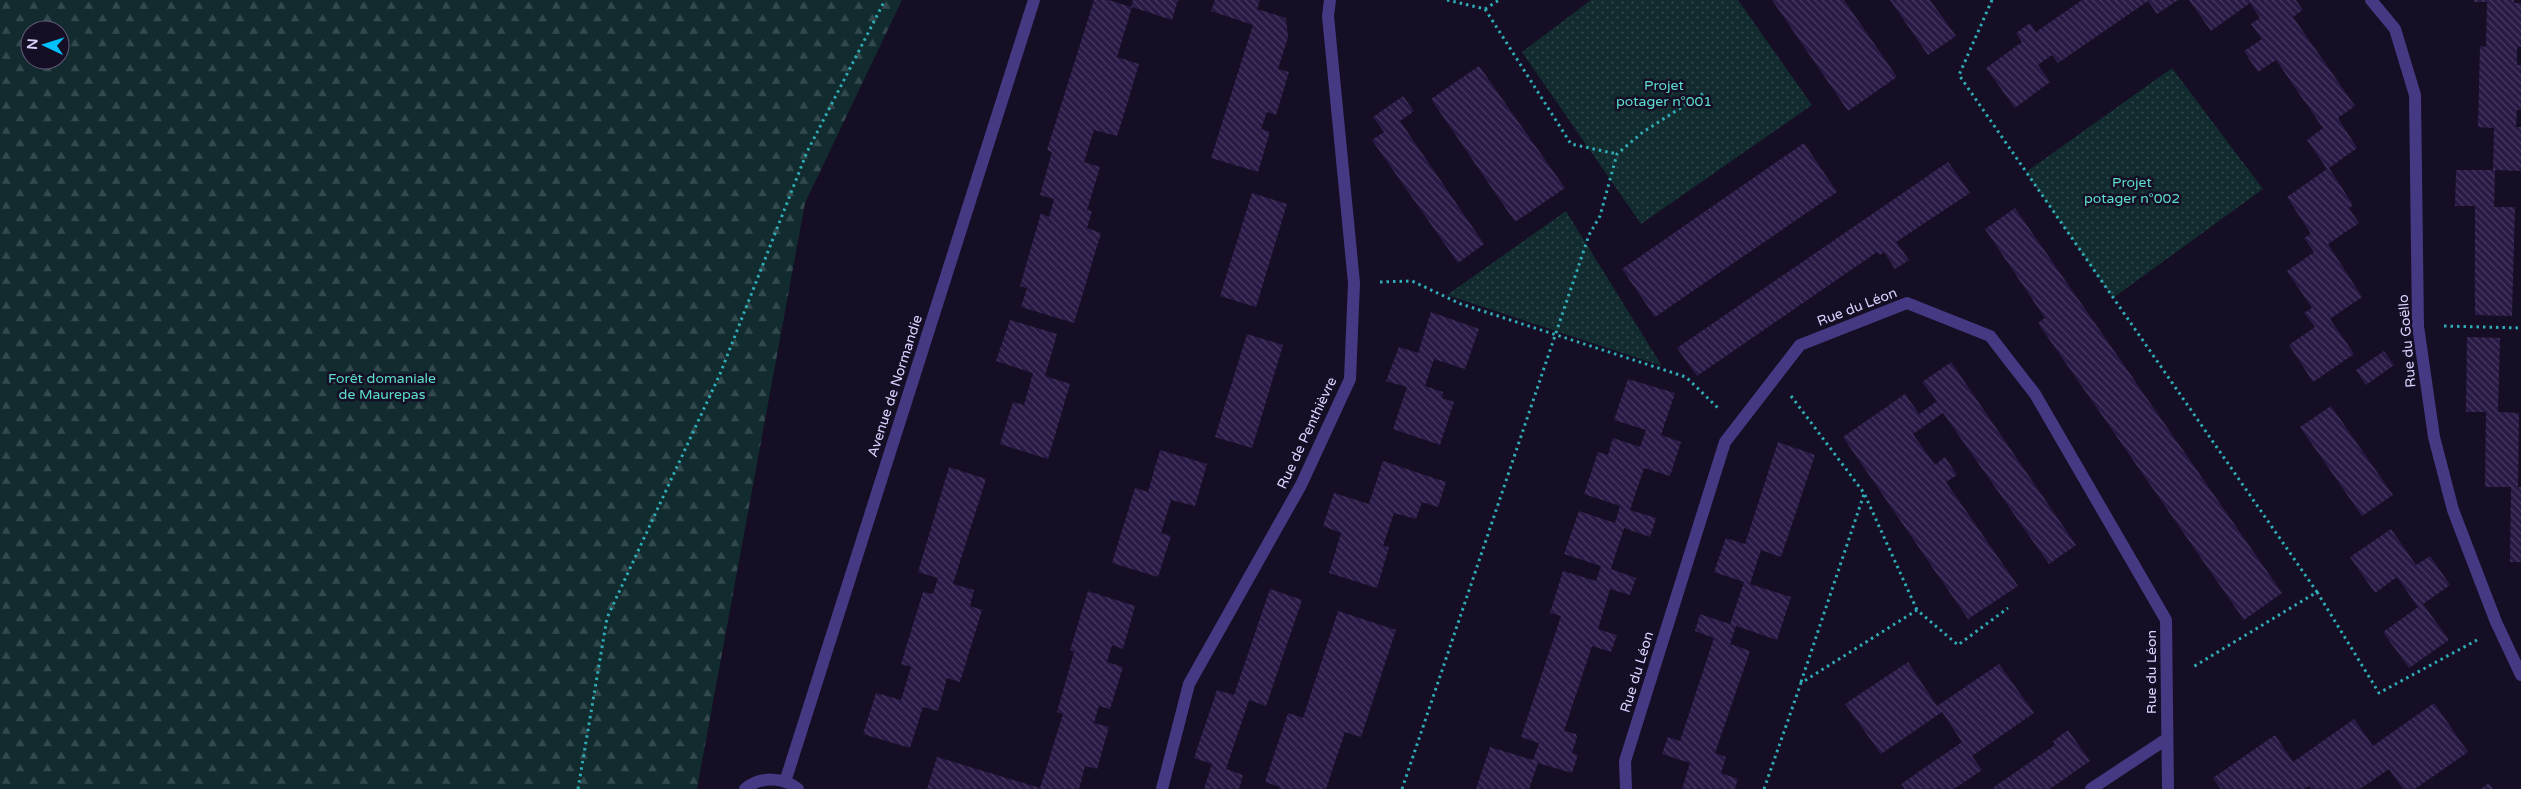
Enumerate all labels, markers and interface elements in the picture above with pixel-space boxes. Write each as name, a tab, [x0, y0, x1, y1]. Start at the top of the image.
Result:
north arrow	[20, 20, 70, 70]
text: N	[24, 38, 41, 50]
park label: Projet potager n°001	[1616, 77, 1712, 110]
park label: Projet potager n°002	[2084, 174, 2180, 207]
street label: Rue du Léon	[1815, 284, 1899, 330]
street label: Rue du Goëllo	[2394, 294, 2420, 388]
street label: Avenue de Normandie	[864, 313, 926, 459]
park label: Forêt domaniale de Maurepas	[328, 370, 436, 403]
street label: Rue de Penthièvre	[1274, 374, 1340, 492]
street label: Rue du Léon	[1617, 629, 1657, 715]
street label: Rue du Léon	[2143, 630, 2160, 714]

